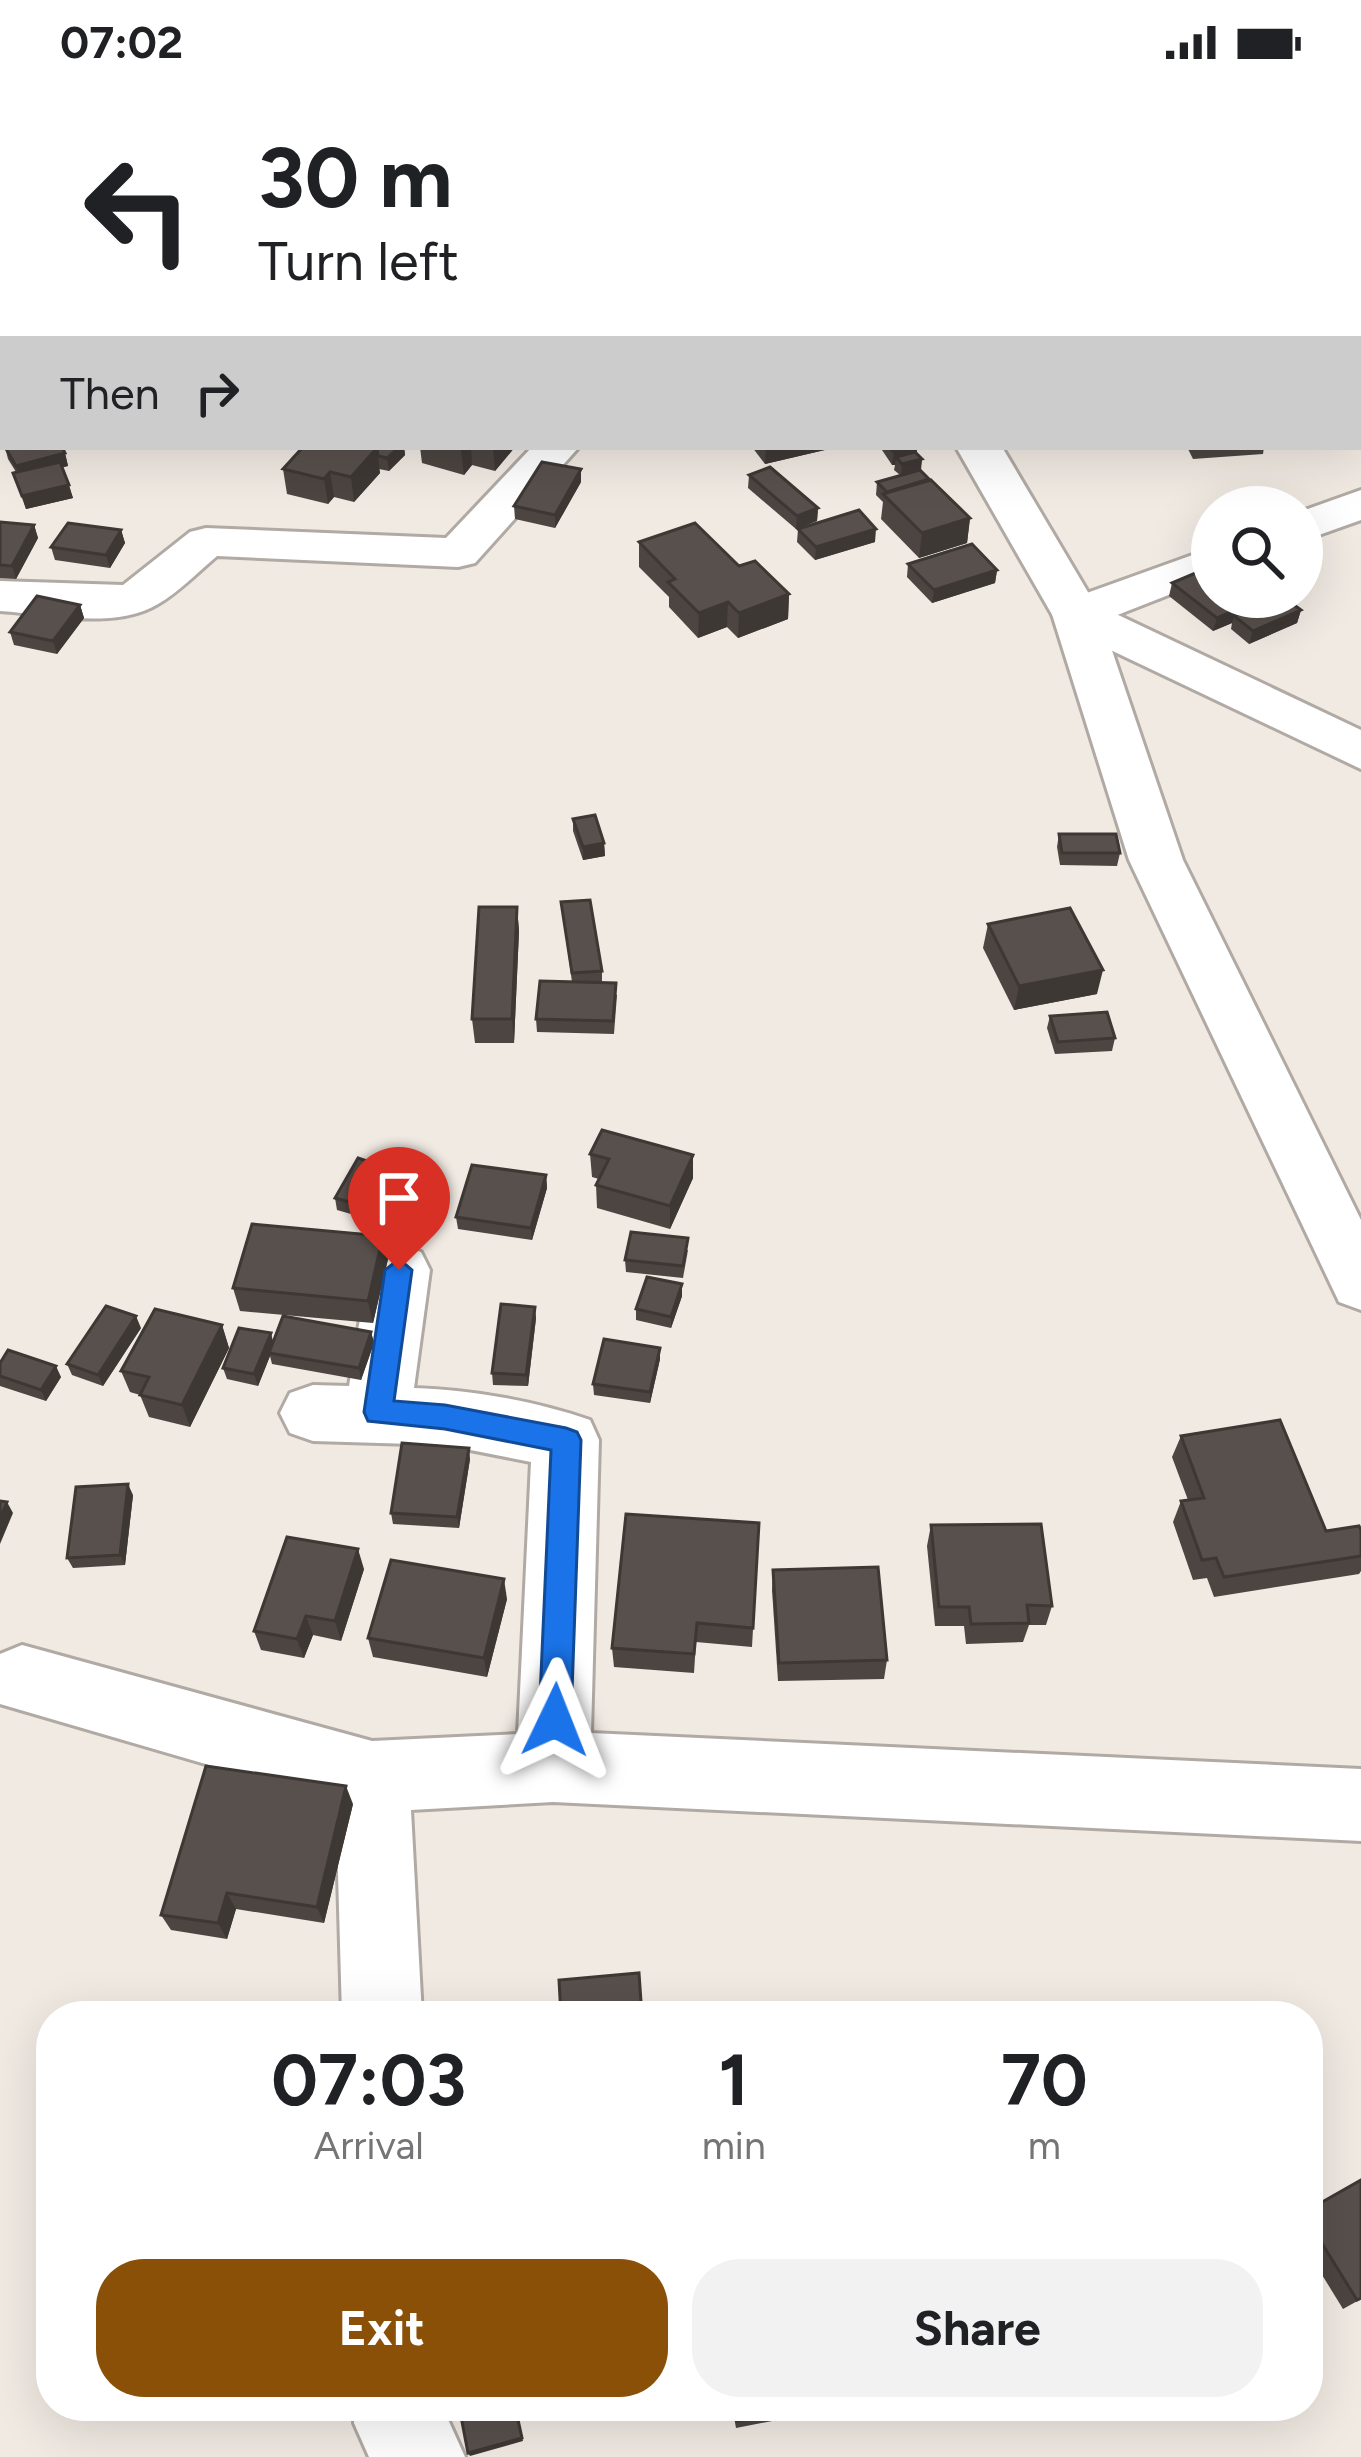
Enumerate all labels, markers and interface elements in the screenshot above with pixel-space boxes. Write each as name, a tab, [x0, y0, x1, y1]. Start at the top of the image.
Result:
text: 07:02	[60, 15, 183, 69]
text: 30 m	[258, 127, 452, 228]
icon: left	[60, 132, 216, 288]
text: Turn left	[258, 229, 459, 294]
icon: right	[184, 360, 250, 426]
text: Then	[60, 366, 160, 420]
map controls	[1191, 486, 1323, 618]
button: search	[1191, 486, 1323, 618]
pin	[348, 1147, 450, 1270]
icon: arrive	[366, 1165, 432, 1231]
position arrow	[492, 1657, 618, 1783]
text: 07:03	[271, 2037, 466, 2123]
text: 1	[718, 2037, 749, 2123]
text: 70	[1001, 2037, 1088, 2123]
text: Arrival	[314, 2122, 424, 2169]
text: min	[702, 2122, 766, 2169]
text: m	[1028, 2122, 1061, 2169]
button: Exit	[96, 2259, 668, 2397]
button: Share	[692, 2259, 1263, 2397]

